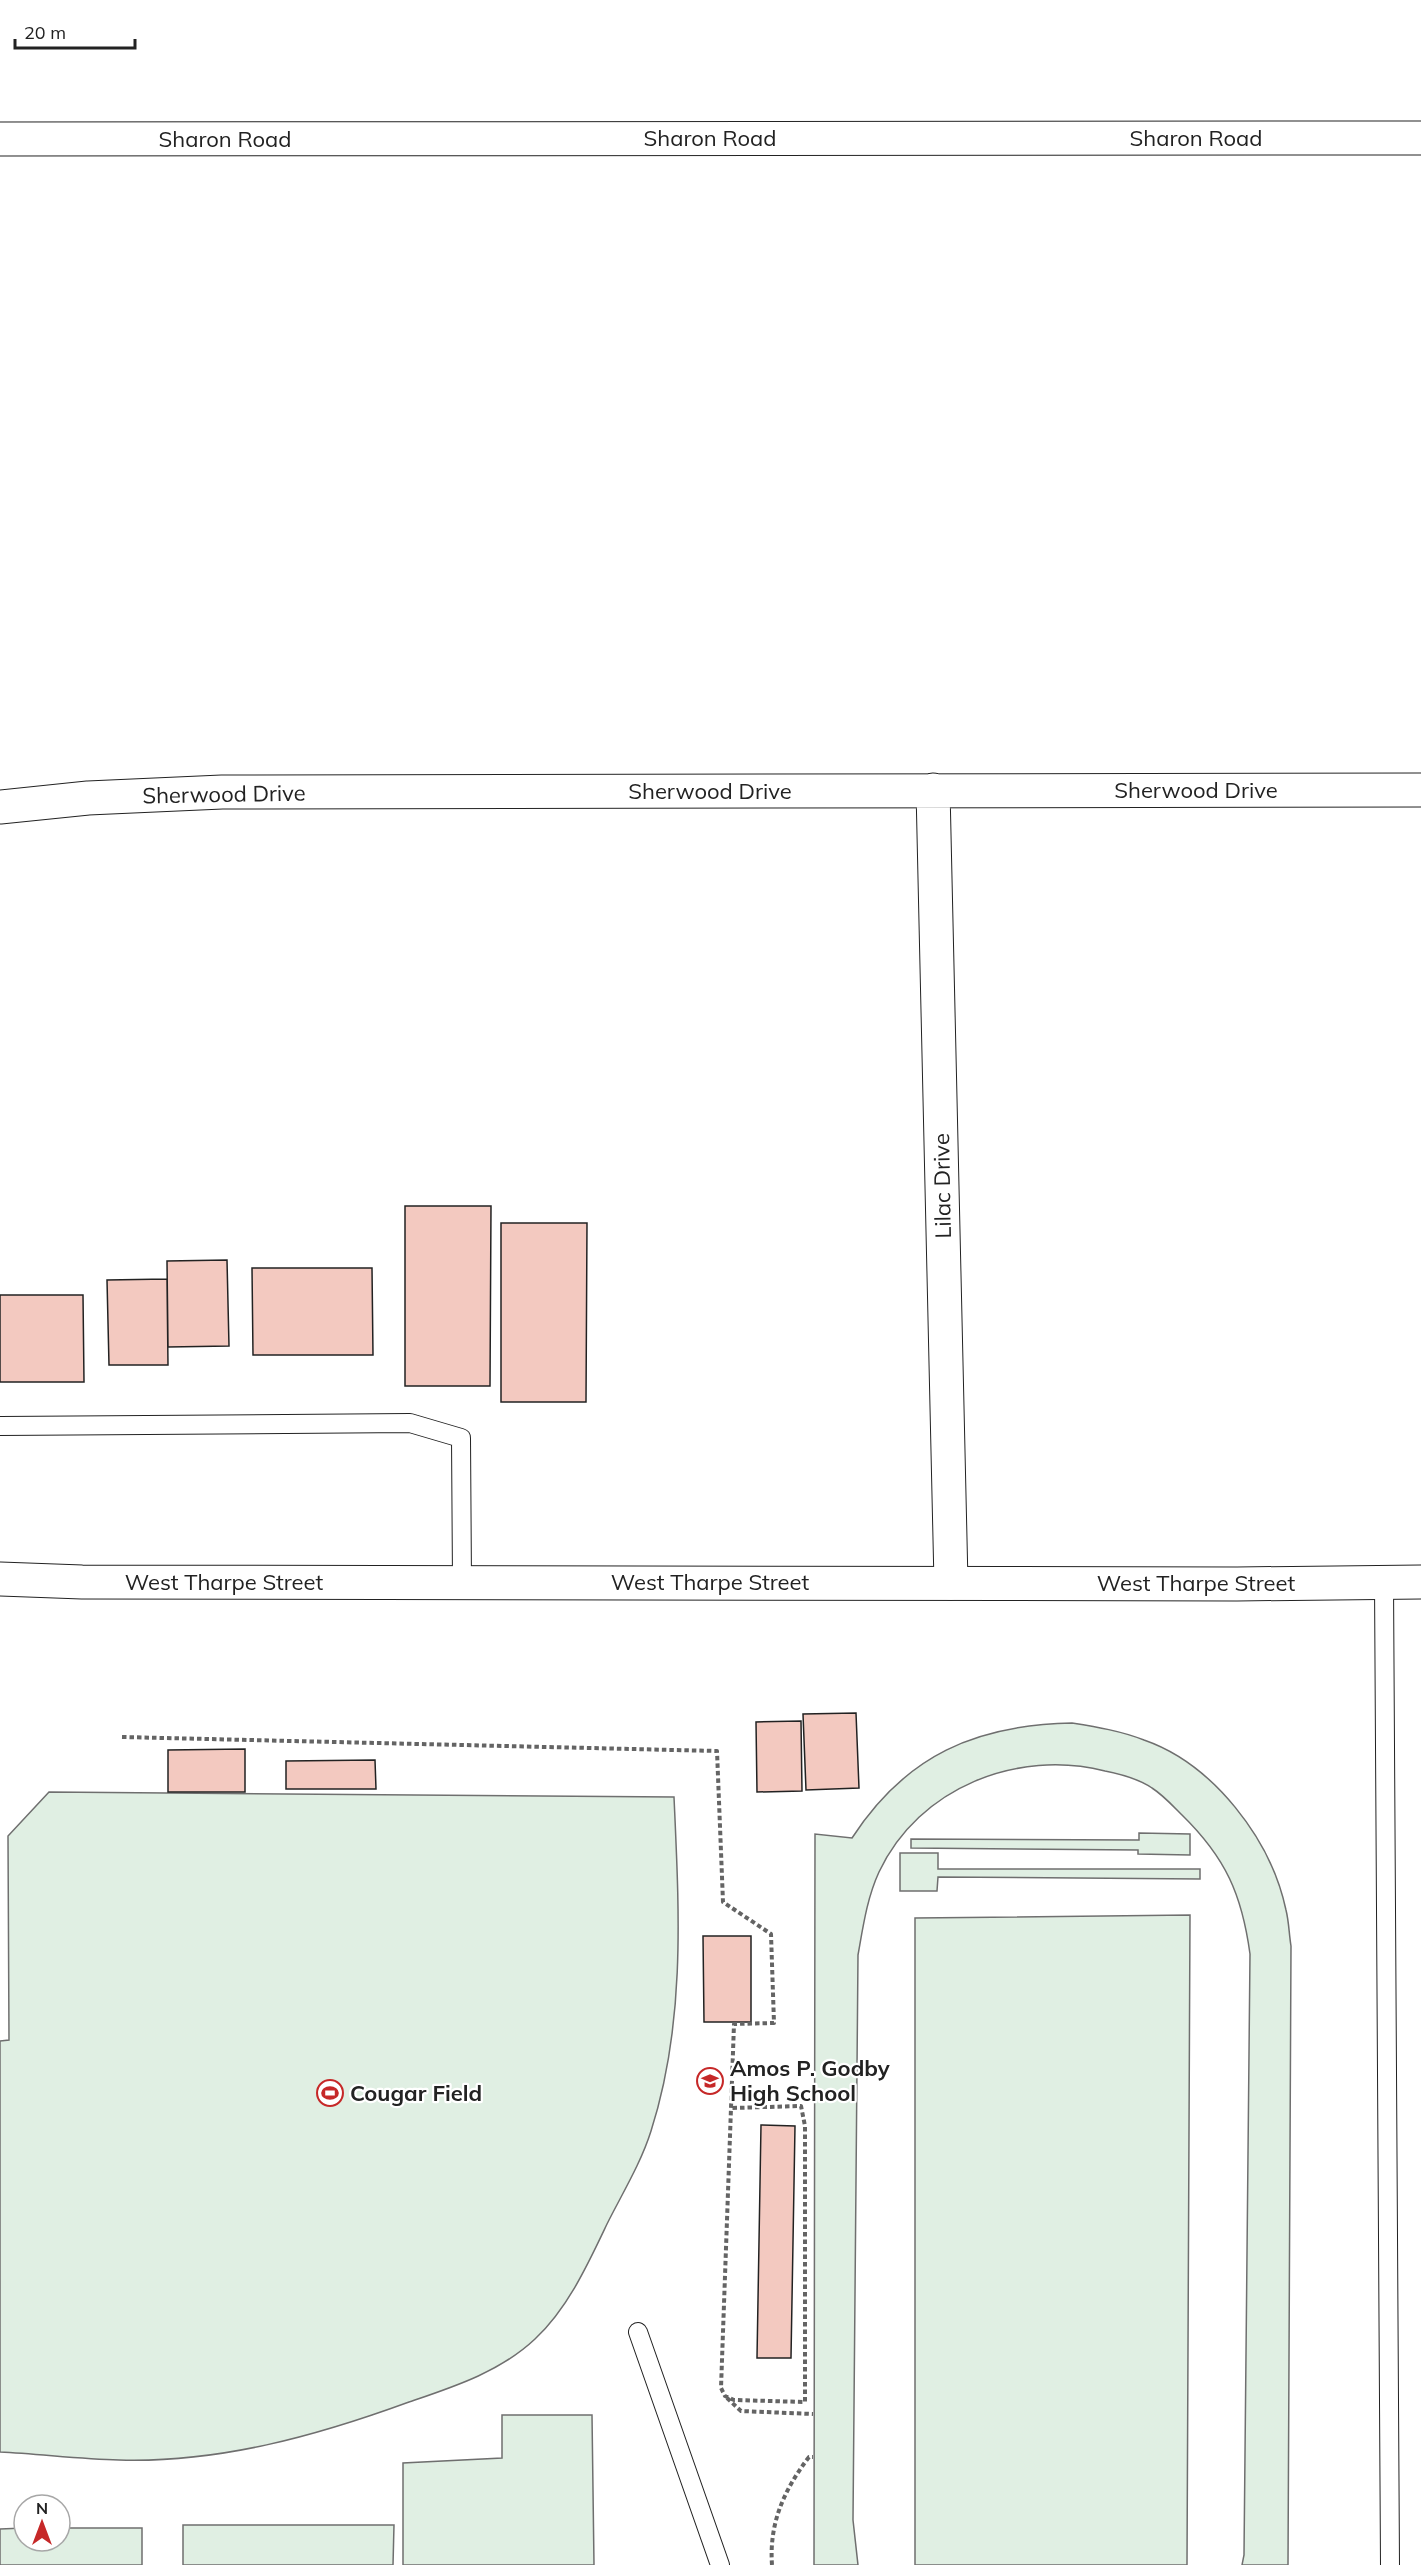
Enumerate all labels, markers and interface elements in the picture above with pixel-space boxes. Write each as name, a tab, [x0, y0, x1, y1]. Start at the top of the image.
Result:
scale bar	[15, 12, 135, 50]
text: 20 m	[24, 21, 66, 44]
street label: Sharon Road	[644, 124, 776, 152]
street label: Sharon Road	[1130, 124, 1262, 152]
street label: Sharon Road	[159, 125, 291, 153]
street label: Sherwood Drive	[1114, 776, 1278, 804]
street label: Sherwood Drive	[628, 777, 792, 805]
street label: Sherwood Drive	[142, 779, 306, 809]
street label: Lilac Drive	[927, 1133, 957, 1239]
street label: West Tharpe Street	[125, 1568, 324, 1596]
street label: West Tharpe Street	[611, 1568, 810, 1596]
street label: West Tharpe Street	[1097, 1569, 1296, 1597]
place label: Amos P. Godby High School	[730, 2054, 890, 2107]
school or university icon: Amos P. Godby High School	[695, 2066, 725, 2096]
sports icon: Cougar Field	[315, 2078, 345, 2108]
place label: Cougar Field	[350, 2079, 482, 2107]
north arrow	[12, 2493, 72, 2553]
text: N	[36, 2498, 48, 2518]

